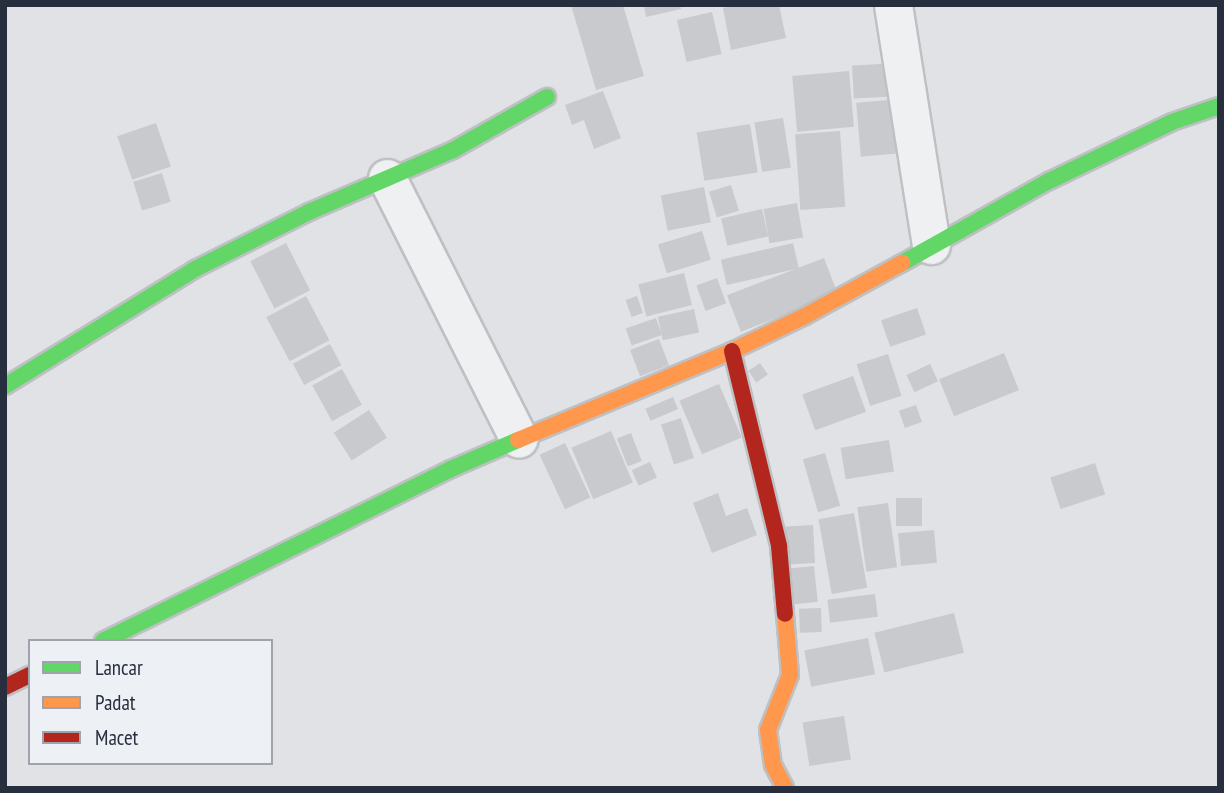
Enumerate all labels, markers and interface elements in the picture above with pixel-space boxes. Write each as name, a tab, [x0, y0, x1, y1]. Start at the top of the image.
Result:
legend	[28, 639, 273, 765]
text: Lancar	[95, 654, 143, 681]
text: Padat	[95, 689, 136, 716]
text: Macet	[95, 724, 138, 751]

